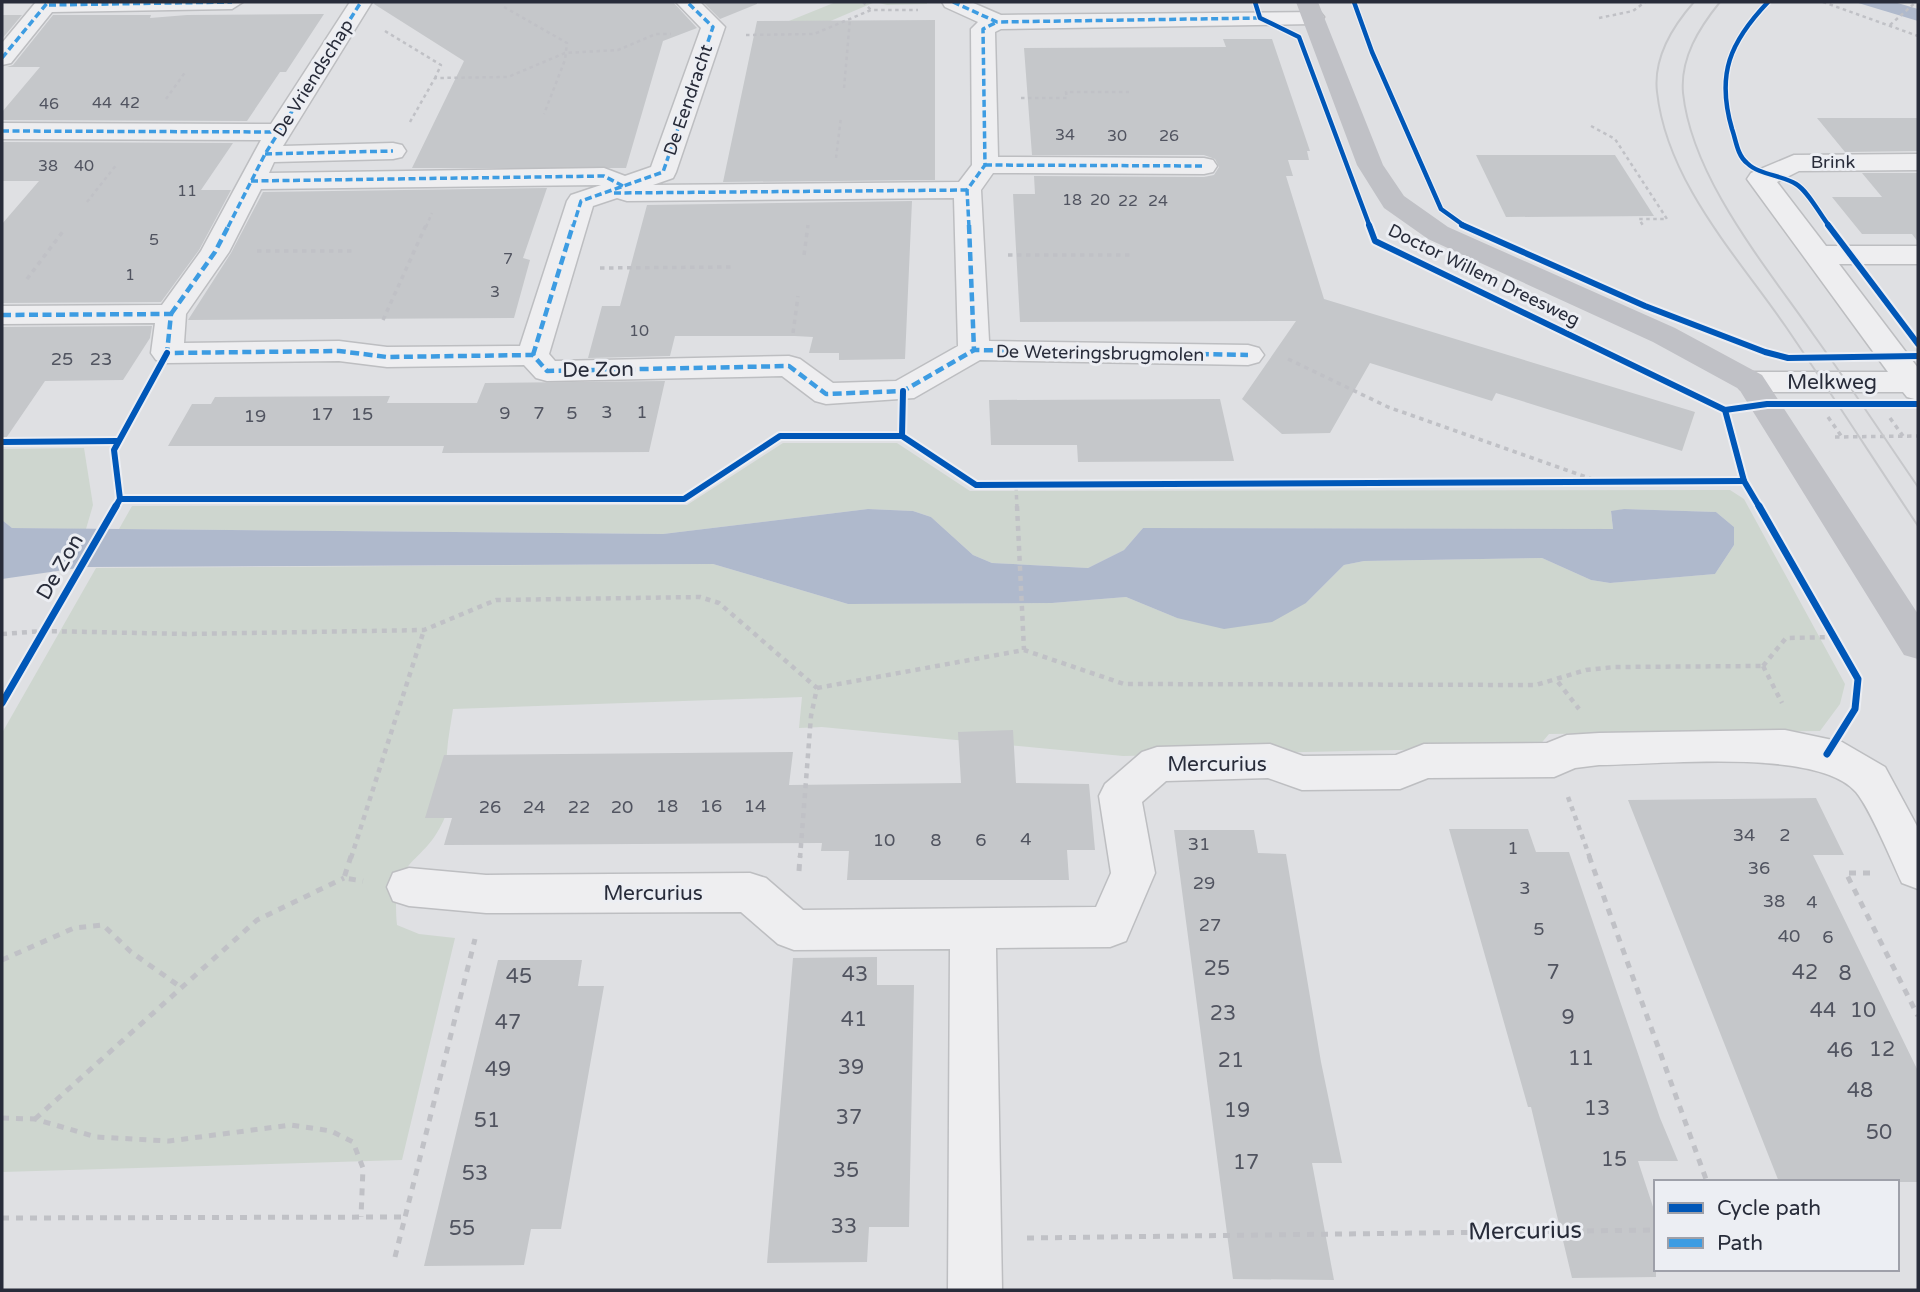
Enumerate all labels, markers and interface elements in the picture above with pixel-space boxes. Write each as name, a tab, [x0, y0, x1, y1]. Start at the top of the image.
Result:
street label: De Vriendschap	[268, 15, 358, 141]
street label: De Eendracht	[659, 41, 717, 158]
house number: 44	[92, 93, 112, 113]
house number: 42	[120, 93, 140, 113]
house number: 46	[39, 94, 59, 114]
house number: 34	[1055, 125, 1075, 145]
house number: 30	[1107, 126, 1127, 146]
house number: 26	[1159, 126, 1179, 146]
street label: Brink	[1811, 151, 1855, 173]
house number: 38	[38, 156, 58, 176]
house number: 40	[74, 156, 94, 176]
house number: 11	[177, 181, 197, 201]
house number: 18	[1062, 190, 1082, 210]
house number: 20	[1090, 190, 1110, 210]
house number: 22	[1118, 191, 1138, 211]
house number: 24	[1148, 191, 1168, 211]
street label: Doctor Willem Dreesweg	[1385, 219, 1583, 331]
house number: 5	[149, 230, 159, 250]
house number: 7	[503, 249, 513, 269]
house number: 1	[125, 265, 135, 285]
house number: 3	[490, 282, 500, 302]
house number: 10	[629, 321, 649, 341]
street label: De Weteringsbrugmolen	[996, 340, 1204, 366]
house number: 25	[51, 348, 73, 370]
house number: 23	[90, 348, 112, 370]
street label: De Zon	[562, 357, 634, 383]
street label: Melkweg	[1787, 370, 1877, 395]
house number: 3	[601, 401, 613, 423]
house number: 1	[636, 401, 648, 423]
house number: 9	[499, 402, 511, 424]
house number: 7	[533, 402, 545, 424]
house number: 5	[566, 402, 578, 424]
house number: 17	[311, 403, 333, 425]
house number: 15	[351, 403, 373, 425]
house number: 19	[244, 405, 266, 427]
street label: De Zon	[31, 530, 89, 604]
street label: Mercurius	[1167, 752, 1267, 777]
house number: 18	[656, 795, 678, 817]
house number: 16	[700, 795, 722, 817]
house number: 14	[744, 795, 766, 817]
house number: 26	[479, 796, 501, 818]
house number: 24	[523, 796, 545, 818]
house number: 22	[568, 796, 590, 818]
house number: 20	[611, 796, 633, 818]
house number: 34	[1733, 824, 1755, 846]
house number: 2	[1779, 824, 1791, 846]
house number: 4	[1020, 828, 1032, 850]
house number: 10	[873, 829, 895, 851]
house number: 8	[930, 829, 942, 851]
house number: 6	[975, 829, 987, 851]
house number: 31	[1188, 833, 1210, 855]
house number: 1	[1507, 837, 1519, 859]
house number: 36	[1748, 857, 1770, 879]
house number: 29	[1193, 872, 1215, 894]
house number: 3	[1519, 877, 1531, 899]
street label: Mercurius	[603, 881, 703, 906]
house number: 38	[1763, 890, 1785, 912]
house number: 4	[1806, 891, 1818, 913]
house number: 27	[1199, 914, 1221, 936]
house number: 5	[1533, 918, 1545, 940]
house number: 40	[1778, 925, 1800, 947]
house number: 6	[1822, 926, 1834, 948]
house number: 25	[1204, 956, 1230, 981]
house number: 7	[1546, 960, 1560, 985]
house number: 42	[1792, 960, 1818, 985]
house number: 8	[1838, 961, 1852, 986]
house number: 43	[842, 962, 868, 987]
house number: 45	[506, 964, 532, 989]
house number: 44	[1810, 998, 1836, 1023]
house number: 10	[1850, 998, 1876, 1023]
house number: 23	[1210, 1001, 1236, 1026]
house number: 9	[1561, 1005, 1575, 1030]
house number: 41	[841, 1007, 867, 1032]
house number: 47	[495, 1010, 521, 1035]
house number: 12	[1869, 1037, 1895, 1062]
house number: 46	[1827, 1038, 1853, 1063]
house number: 11	[1568, 1046, 1594, 1071]
house number: 21	[1218, 1048, 1244, 1073]
house number: 39	[838, 1055, 864, 1080]
house number: 49	[485, 1057, 511, 1082]
house number: 48	[1847, 1078, 1873, 1103]
house number: 13	[1584, 1096, 1610, 1121]
house number: 19	[1224, 1098, 1250, 1123]
house number: 37	[836, 1105, 862, 1130]
house number: 51	[474, 1108, 500, 1133]
house number: 50	[1866, 1120, 1892, 1145]
house number: 15	[1601, 1147, 1627, 1172]
house number: 17	[1233, 1150, 1259, 1175]
house number: 35	[833, 1158, 859, 1183]
house number: 53	[462, 1161, 488, 1186]
legend	[1654, 1180, 1899, 1271]
text: Cycle path	[1717, 1196, 1821, 1221]
house number: 33	[831, 1214, 857, 1239]
house number: 55	[449, 1216, 475, 1241]
street label: Mercurius	[1468, 1216, 1582, 1246]
text: Path	[1717, 1231, 1763, 1256]

